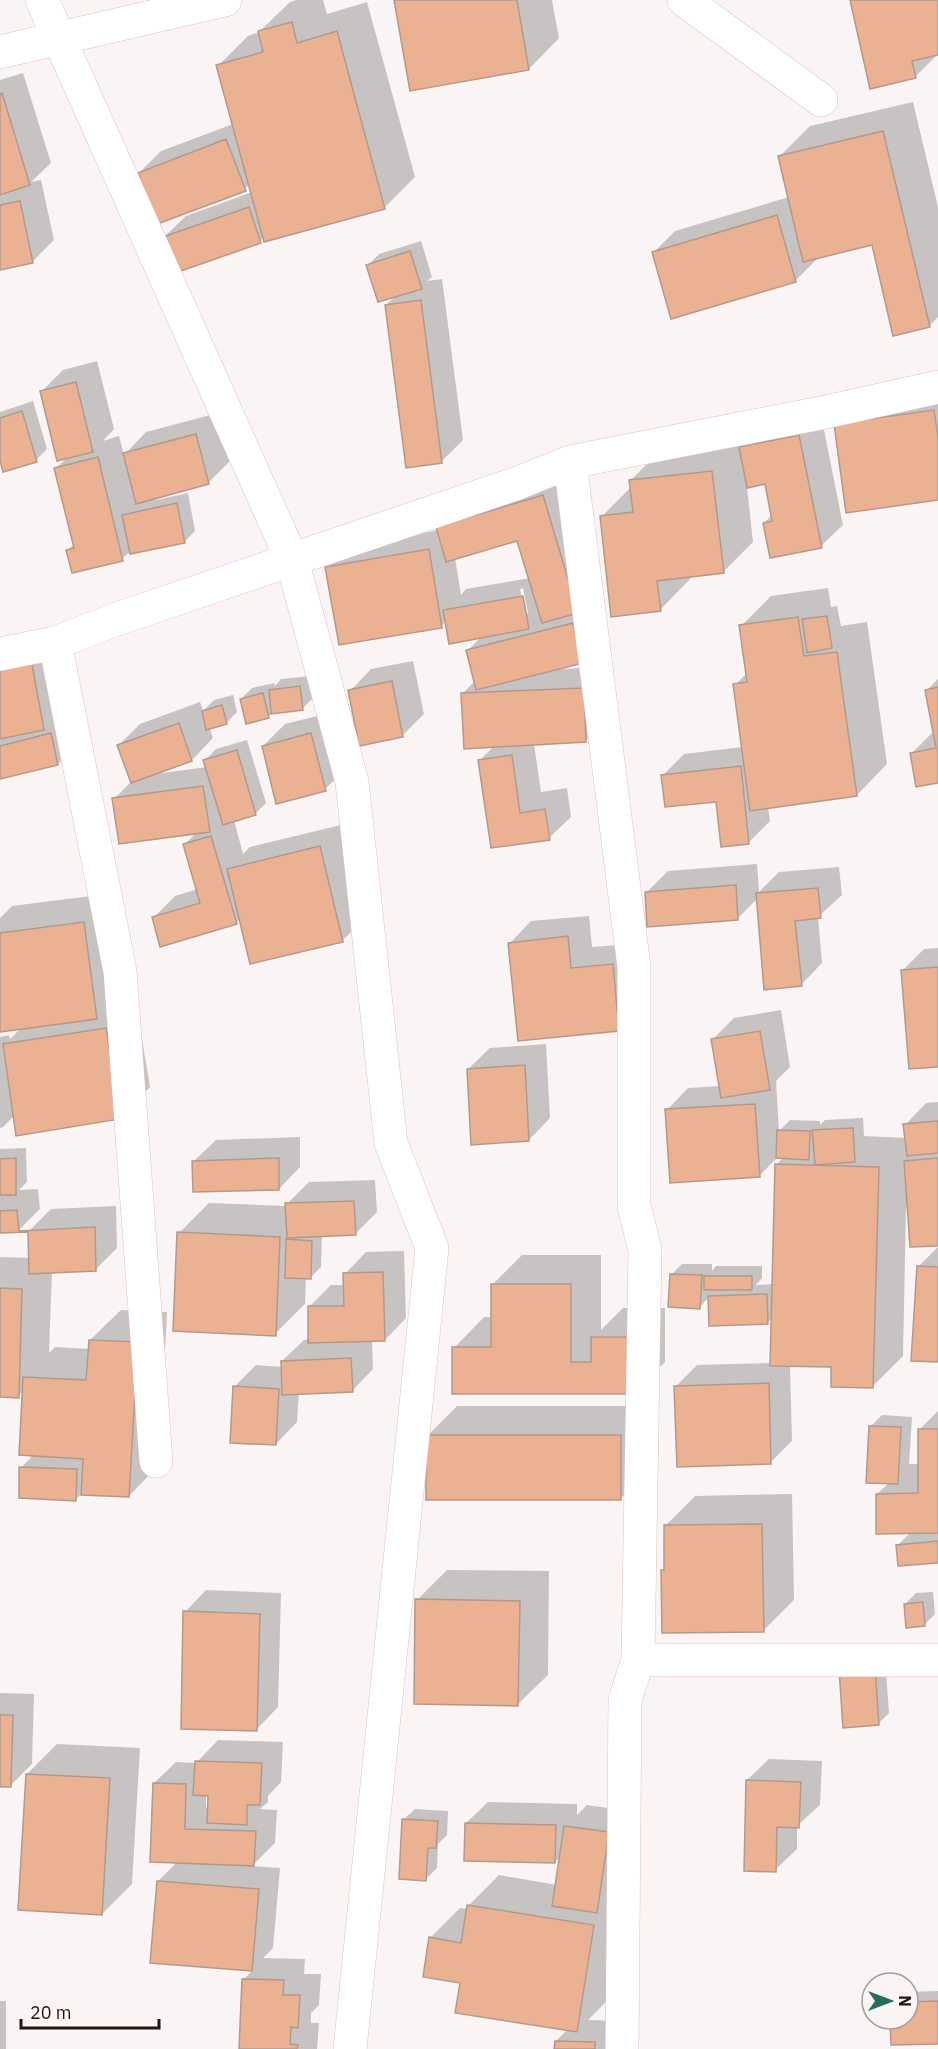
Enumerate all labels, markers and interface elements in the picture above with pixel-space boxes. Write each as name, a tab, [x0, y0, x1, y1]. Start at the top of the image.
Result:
north arrow	[860, 1971, 920, 2031]
scale bar	[21, 1992, 159, 2030]
text: N	[895, 1995, 915, 2007]
text: 20 m	[30, 2001, 72, 2024]

